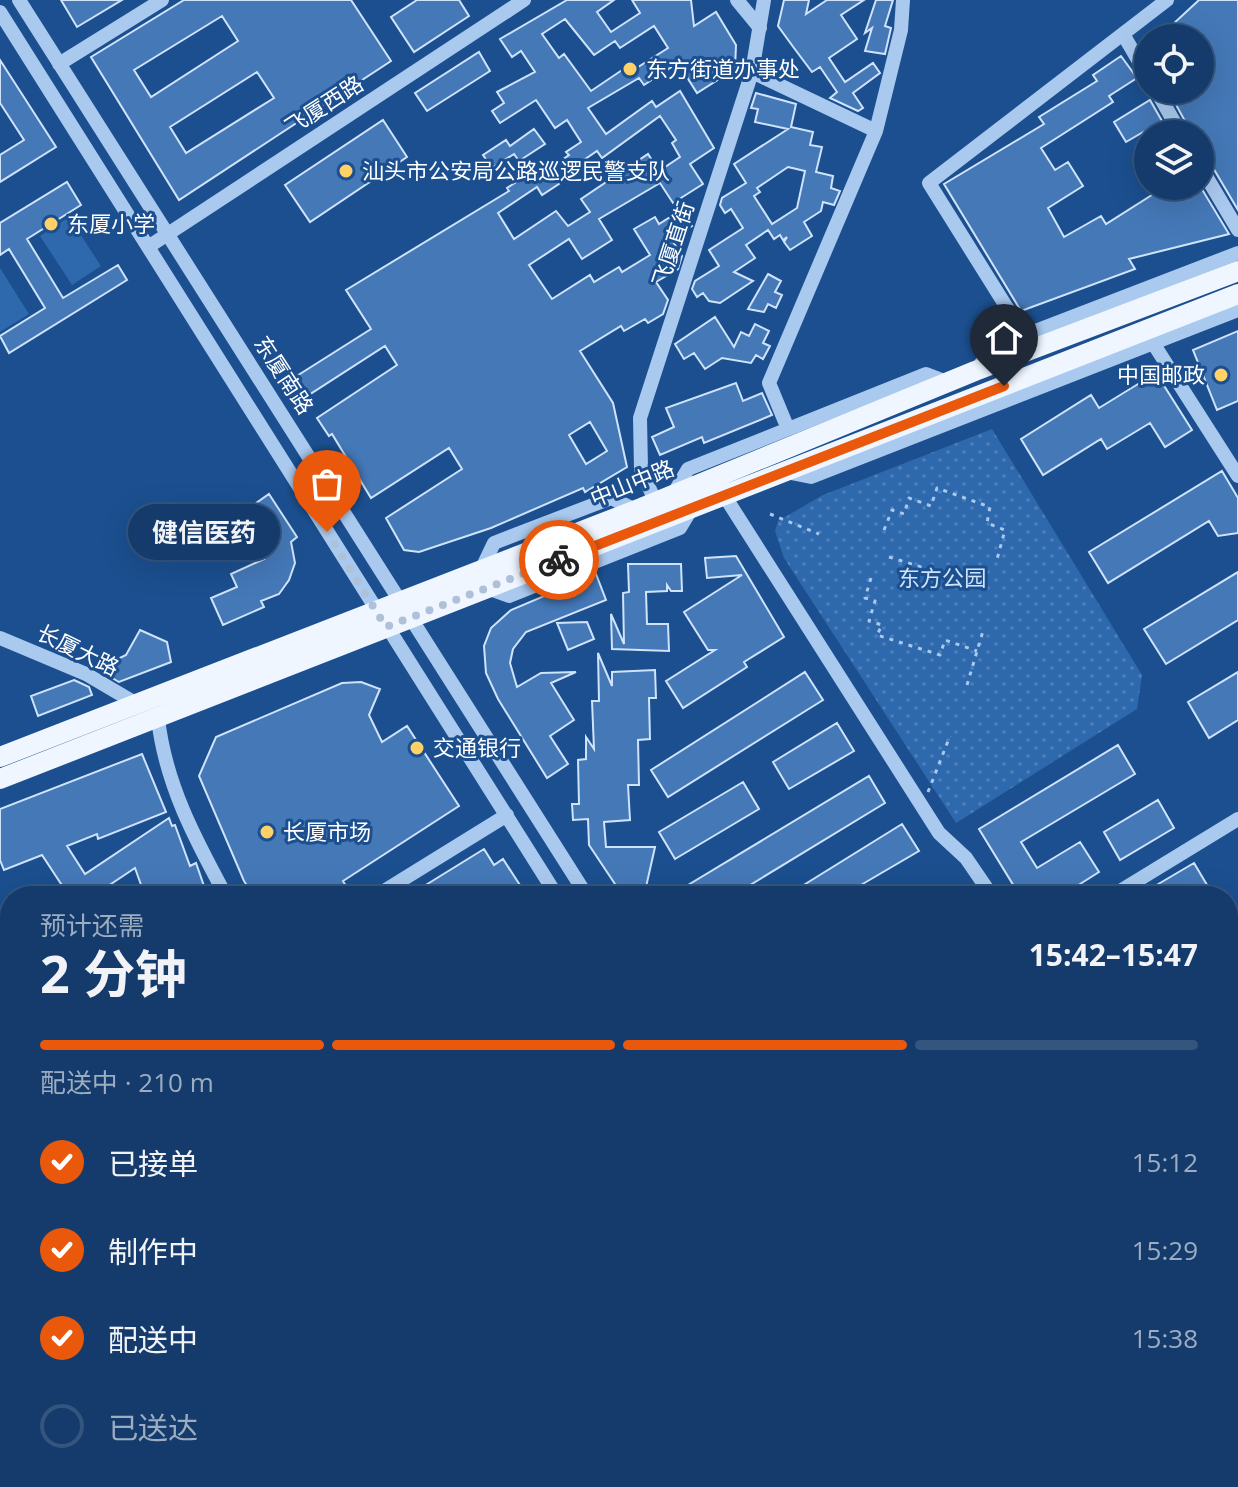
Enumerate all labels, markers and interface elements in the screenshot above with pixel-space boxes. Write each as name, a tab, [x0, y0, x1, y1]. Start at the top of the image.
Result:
map controls	[1134, 24, 1214, 200]
button: locate	[1134, 24, 1214, 104]
place label: 东方街道办事处	[646, 53, 800, 83]
marker: 东方街道办事处	[621, 60, 639, 78]
street label: 飞厦西路	[278, 68, 369, 141]
button: layers	[1134, 120, 1214, 200]
place label: 汕头市公安局公路巡逻民警支队	[362, 155, 670, 185]
marker: 汕头市公安局公路巡逻民警支队	[337, 162, 355, 180]
street label: 飞厦直街	[644, 197, 700, 290]
place label: 东厦小学	[67, 208, 155, 238]
marker: 东厦小学	[42, 215, 60, 233]
pin	[970, 304, 1038, 386]
icon: home	[982, 316, 1026, 360]
street label: 东厦南路	[248, 329, 321, 420]
place label: 中国邮政	[1117, 359, 1205, 389]
marker: 中国邮政	[1212, 366, 1230, 384]
pin	[293, 450, 361, 532]
street label: 中山中路	[585, 452, 678, 512]
icon: bag	[305, 462, 349, 506]
callout: 健信医药	[127, 504, 279, 560]
text: 健信医药	[152, 514, 256, 550]
courier	[519, 520, 599, 600]
icon: bike	[537, 538, 581, 582]
park label: 东方公园	[898, 562, 986, 592]
street label: 长厦大路	[32, 616, 125, 682]
place label: 交通银行	[433, 732, 521, 762]
marker: 交通银行	[408, 739, 426, 757]
place label: 长厦市场	[283, 816, 371, 846]
marker: 长厦市场	[258, 823, 276, 841]
text: 预计还需	[40, 907, 144, 943]
text: 15:42–15:47	[1029, 934, 1198, 975]
text: 2 分钟	[40, 937, 187, 1008]
text: 配送中 · 210 m	[40, 1064, 214, 1100]
icon: check	[40, 1140, 84, 1184]
text: 已接单	[108, 1143, 198, 1184]
text: 15:12	[1132, 1144, 1198, 1180]
icon: check	[40, 1228, 84, 1272]
text: 制作中	[108, 1231, 198, 1272]
text: 15:29	[1132, 1232, 1198, 1268]
icon: check	[40, 1316, 84, 1360]
text: 配送中	[108, 1319, 198, 1360]
text: 15:38	[1132, 1320, 1198, 1356]
text: 已送达	[108, 1407, 198, 1448]

